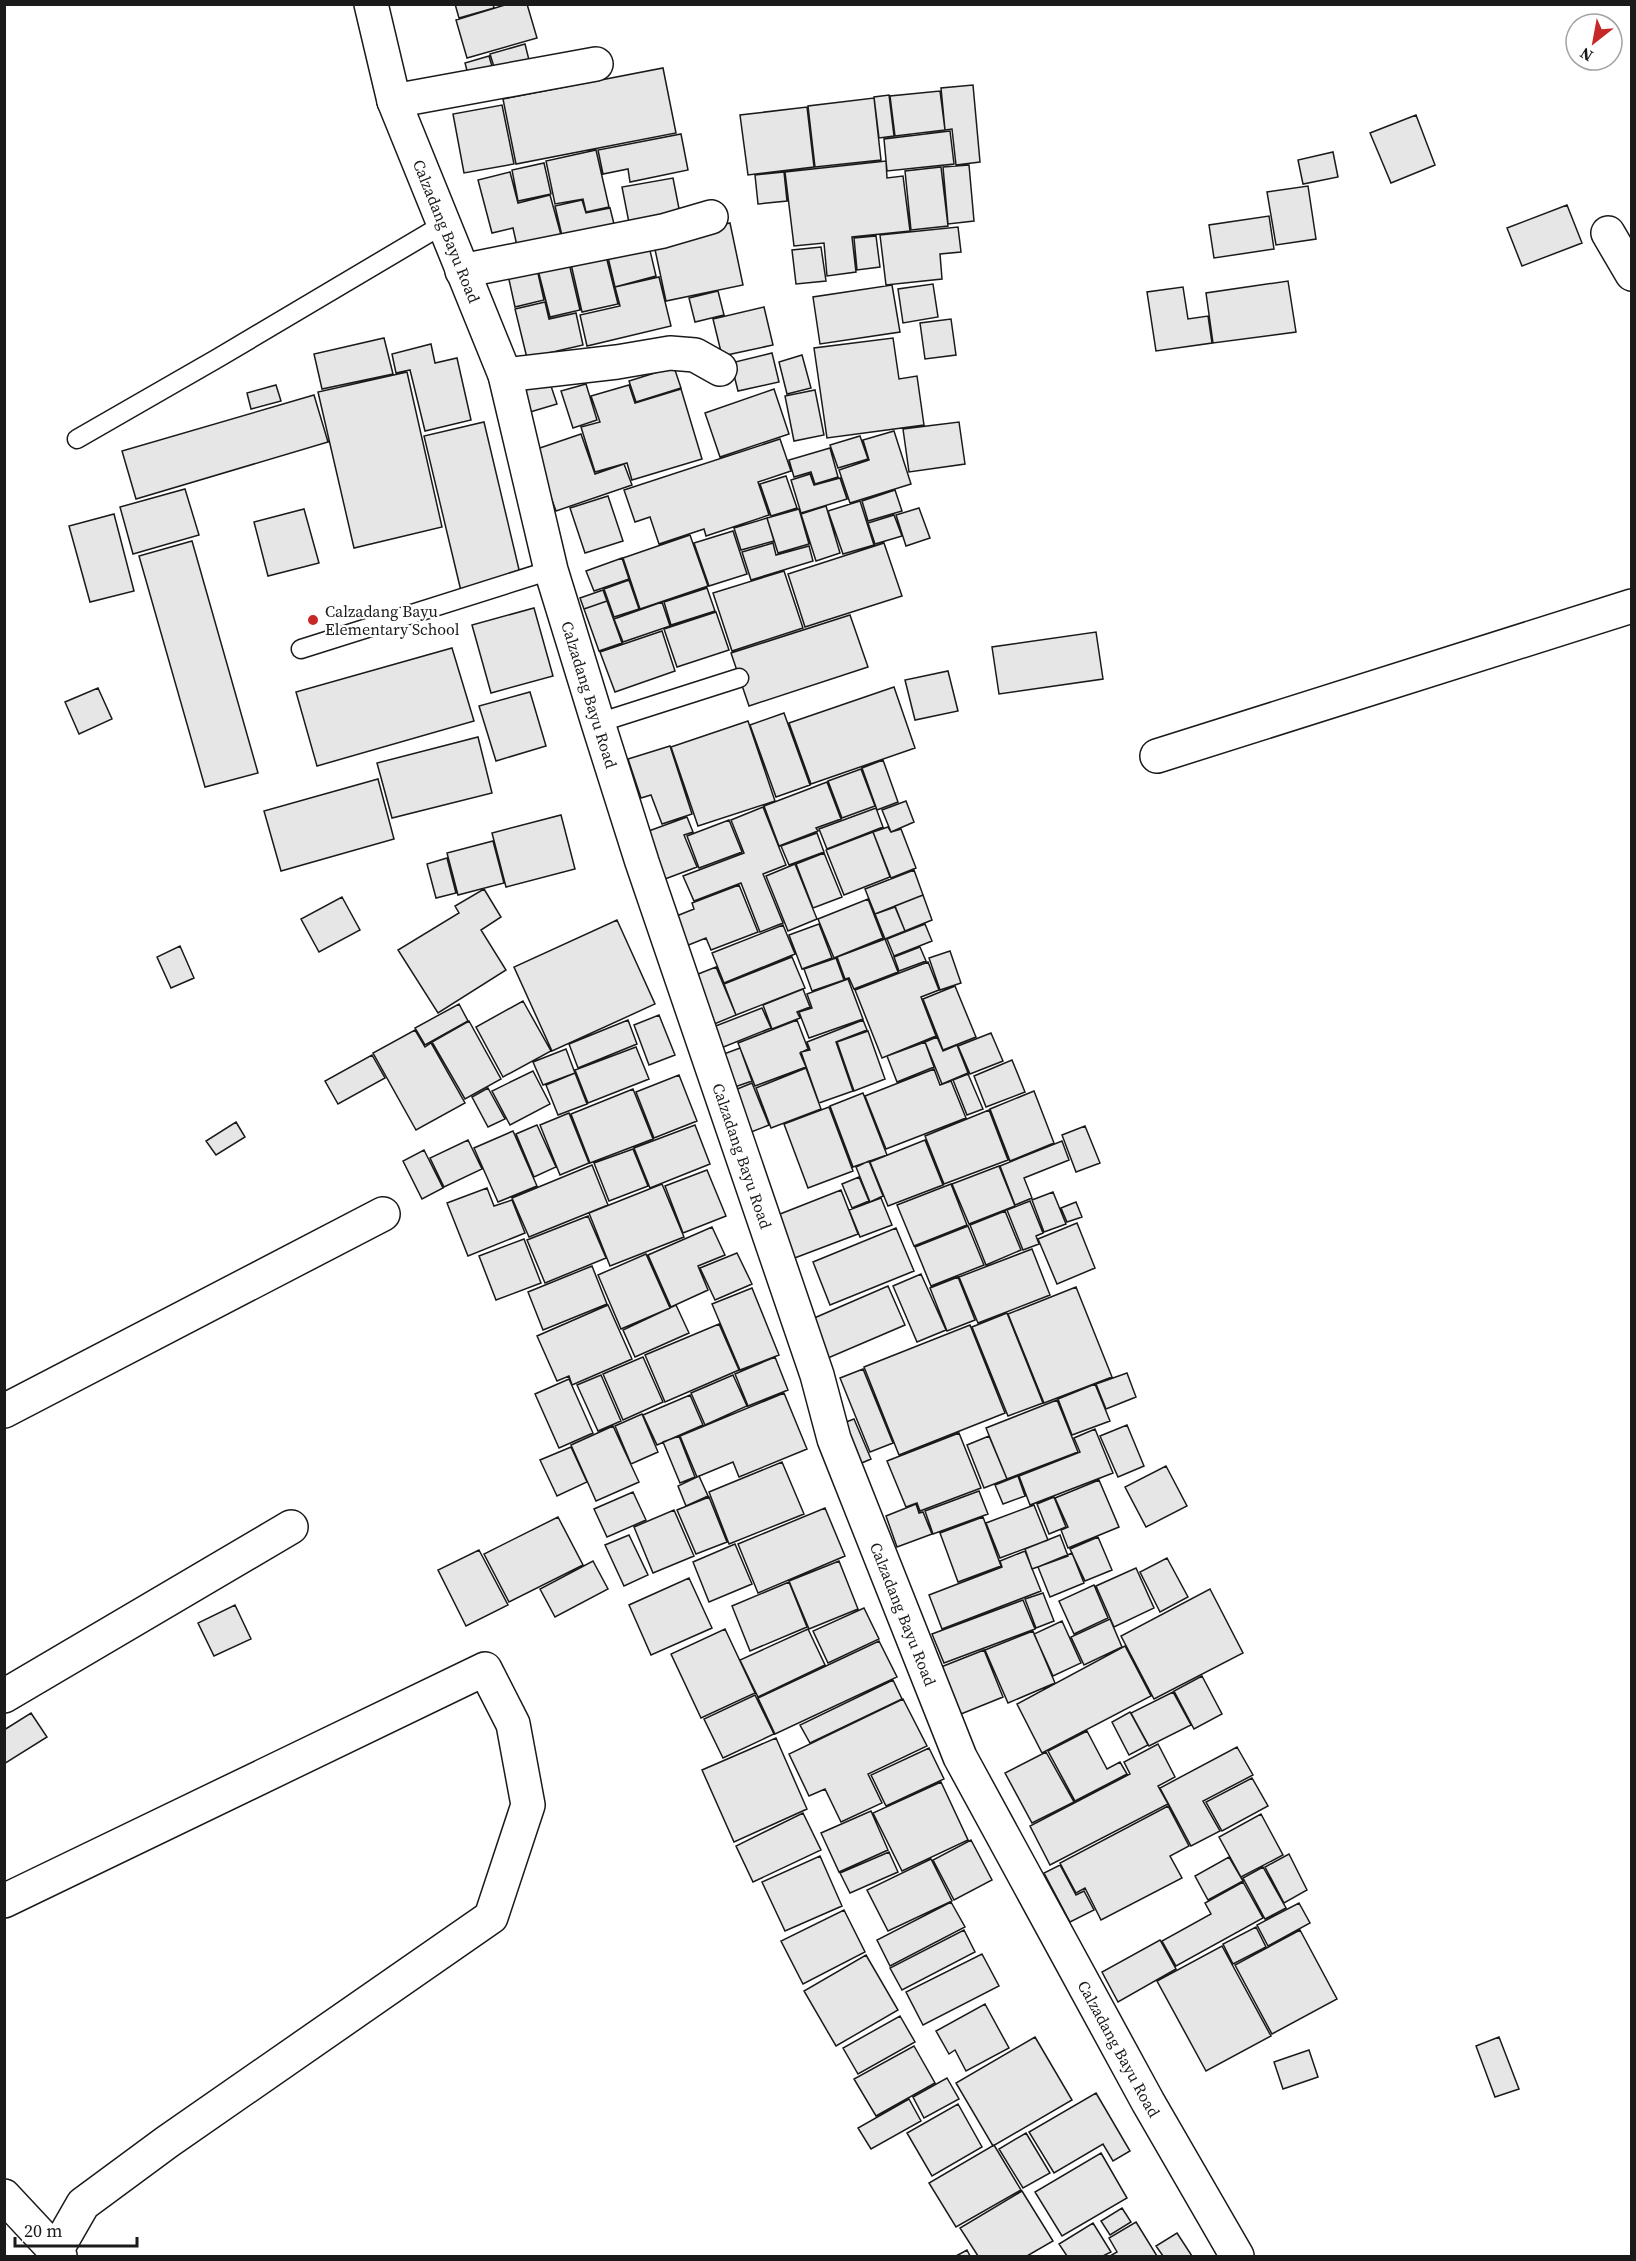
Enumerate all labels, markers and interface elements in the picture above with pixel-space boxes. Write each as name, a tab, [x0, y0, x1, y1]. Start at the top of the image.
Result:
north arrow	[1564, 12, 1624, 72]
text: N	[1575, 42, 1597, 67]
street label: Calzadang Bayu Road	[408, 156, 486, 306]
place label: Calzadang Bayu Elementary School	[325, 600, 460, 640]
marker: Calzadang Bayu Elementary School	[306, 613, 320, 627]
street label: Calzadang Bayu Road	[556, 618, 623, 771]
street label: Calzadang Bayu Road	[707, 1080, 777, 1232]
street label: Calzadang Bayu Road	[865, 1539, 942, 1689]
street label: Calzadang Bayu Road	[1073, 1976, 1165, 2121]
scale bar	[15, 2210, 136, 2248]
text: 20 m	[24, 2218, 62, 2243]

